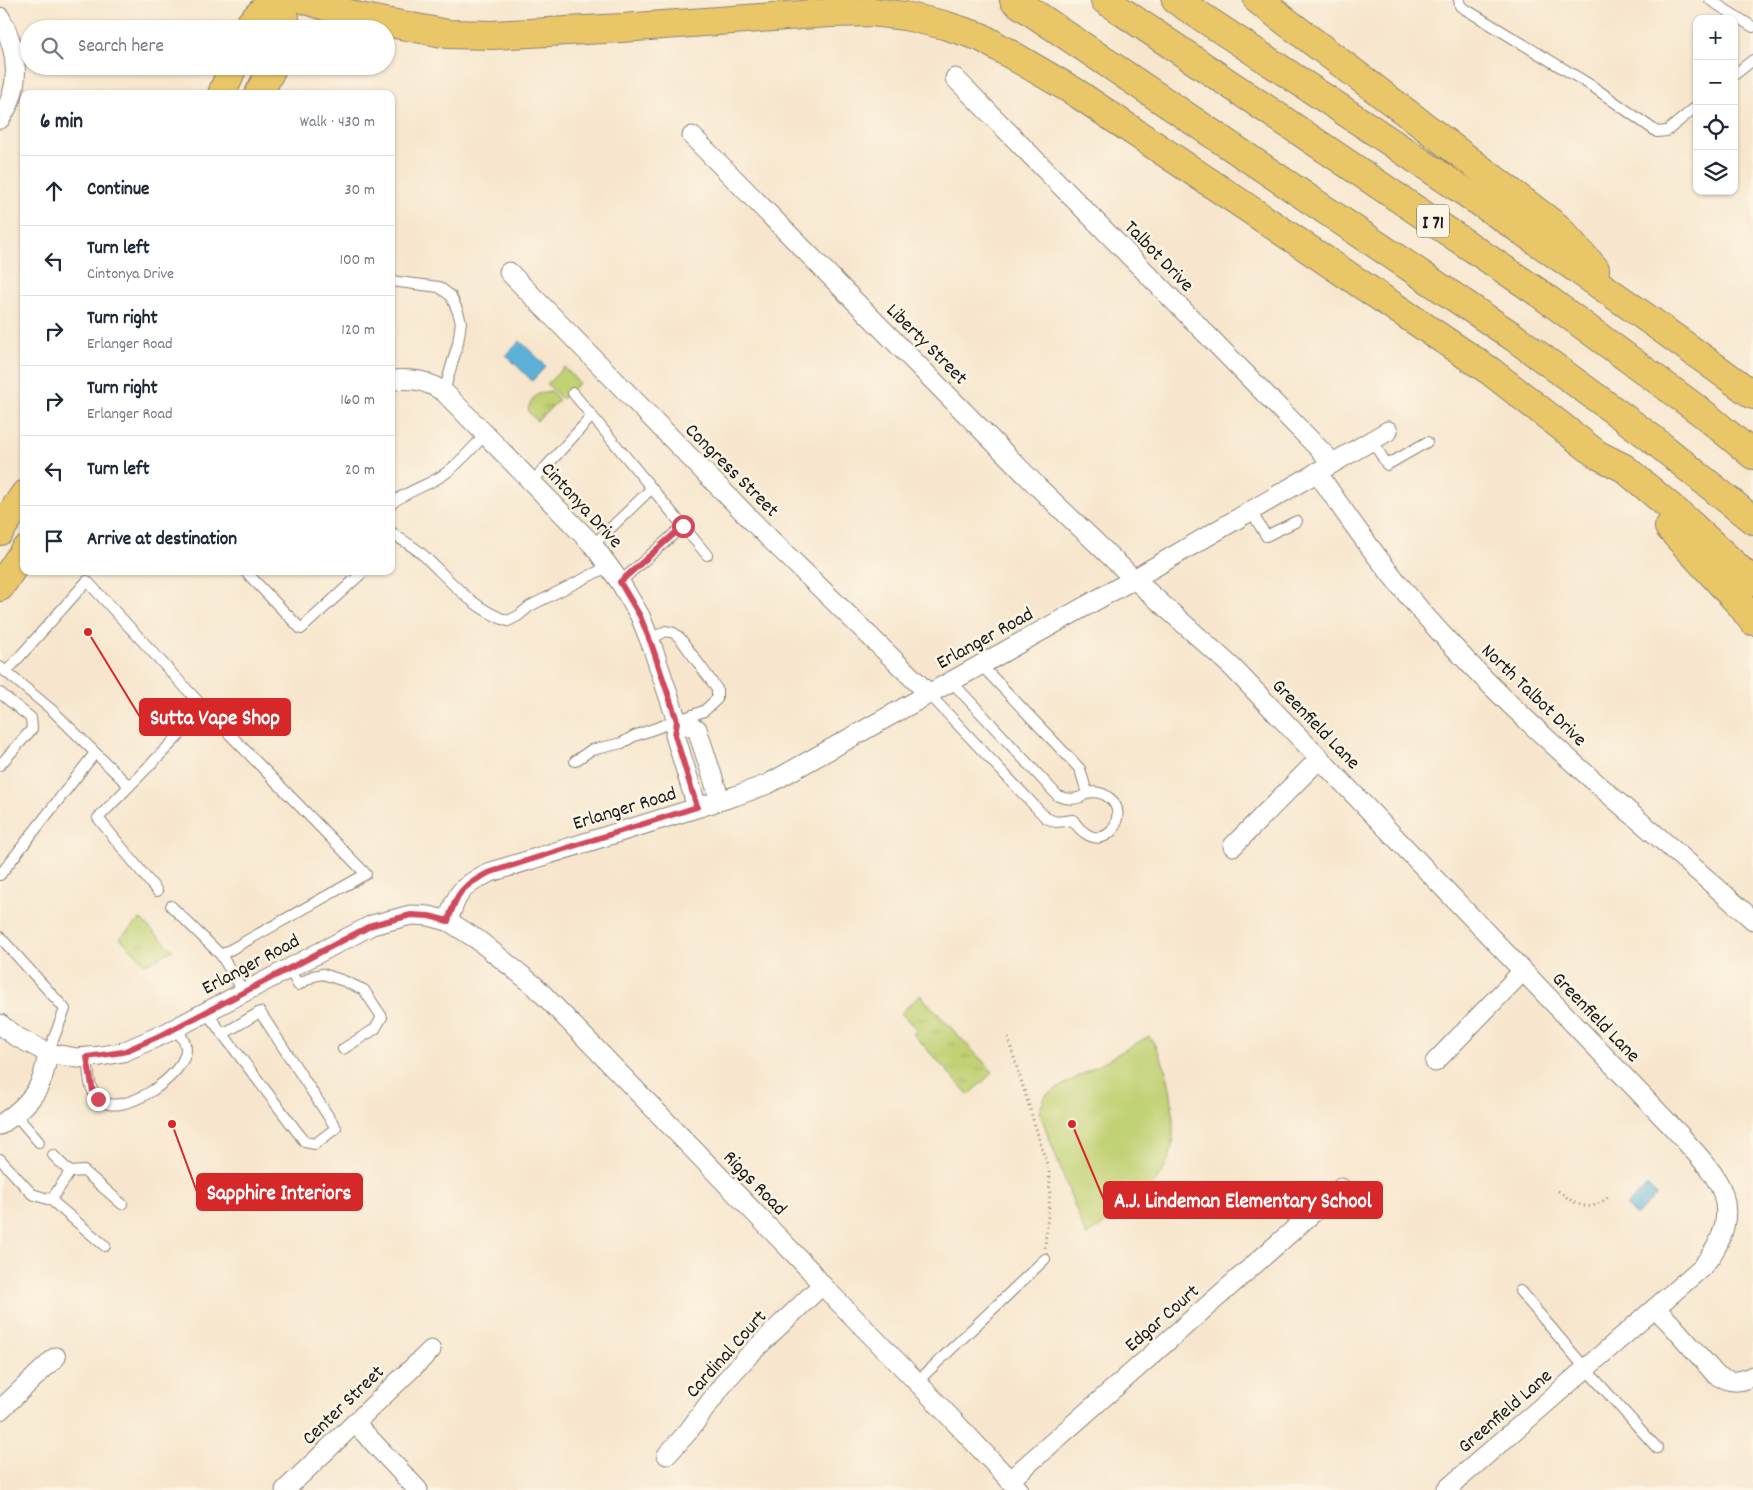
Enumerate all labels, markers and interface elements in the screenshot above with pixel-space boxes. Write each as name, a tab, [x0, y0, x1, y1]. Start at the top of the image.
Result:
map controls	[1693, 15, 1738, 195]
button: +	[1693, 15, 1738, 60]
search box	[20, 20, 395, 75]
icon: search	[38, 34, 66, 62]
text: Search here	[78, 34, 164, 61]
button: −	[1693, 60, 1738, 105]
button: locate	[1693, 105, 1738, 150]
text: 6 min	[40, 108, 83, 138]
text: Walk · 430 m	[300, 111, 375, 134]
button: layers	[1693, 150, 1738, 195]
icon: ahead	[40, 177, 68, 205]
text: Continue	[87, 177, 149, 204]
text: 30 m	[345, 179, 375, 202]
road number: I 71	[1417, 205, 1449, 238]
street label: Talbot Drive	[1116, 215, 1199, 299]
text: Turn left	[87, 236, 150, 263]
icon: left	[40, 247, 68, 275]
text: 100 m	[339, 249, 375, 272]
text: Cintonya Drive	[87, 263, 174, 286]
street label: Liberty Street	[879, 298, 973, 392]
text: Turn right	[87, 306, 158, 333]
icon: right	[40, 317, 68, 345]
text: 120 m	[341, 319, 375, 342]
text: Erlanger Road	[87, 333, 172, 356]
text: Turn right	[87, 376, 158, 403]
icon: right	[40, 387, 68, 415]
text: 160 m	[340, 389, 375, 412]
text: Erlanger Road	[87, 403, 172, 426]
street label: Congress Street	[677, 418, 784, 525]
icon: left	[40, 457, 68, 485]
text: Turn left	[87, 457, 150, 484]
street label: Cintonya Drive	[533, 457, 628, 556]
text: 20 m	[345, 459, 375, 482]
route start	[672, 515, 695, 538]
icon: arrive	[40, 527, 68, 555]
text: Arrive at destination	[87, 527, 237, 554]
street label: Erlanger Road	[932, 601, 1039, 678]
street label: North Talbot Drive	[1474, 638, 1592, 754]
street label: Greenfield Lane	[1264, 673, 1366, 777]
callout: Sutta Vape Shop	[140, 699, 290, 735]
text: Sutta Vape Shop	[150, 705, 280, 735]
street label: Erlanger Road	[570, 781, 680, 839]
street label: Erlanger Road	[198, 928, 305, 1003]
street label: Greenfield Lane	[1544, 966, 1646, 1070]
route end	[87, 1088, 110, 1111]
street label: Riggs Road	[716, 1145, 792, 1223]
callout: Sapphire Interiors	[197, 1174, 362, 1210]
text: Sapphire Interiors	[207, 1180, 351, 1210]
callout: A.J. Lindeman Elementary School	[1104, 1182, 1382, 1218]
text: A.J. Lindeman Elementary School	[1114, 1188, 1373, 1218]
street label: Edgar Court	[1120, 1279, 1206, 1360]
street label: Cardinal Court	[680, 1305, 774, 1405]
street label: Center Street	[297, 1360, 391, 1453]
street label: Greenfield Lane	[1453, 1363, 1559, 1461]

